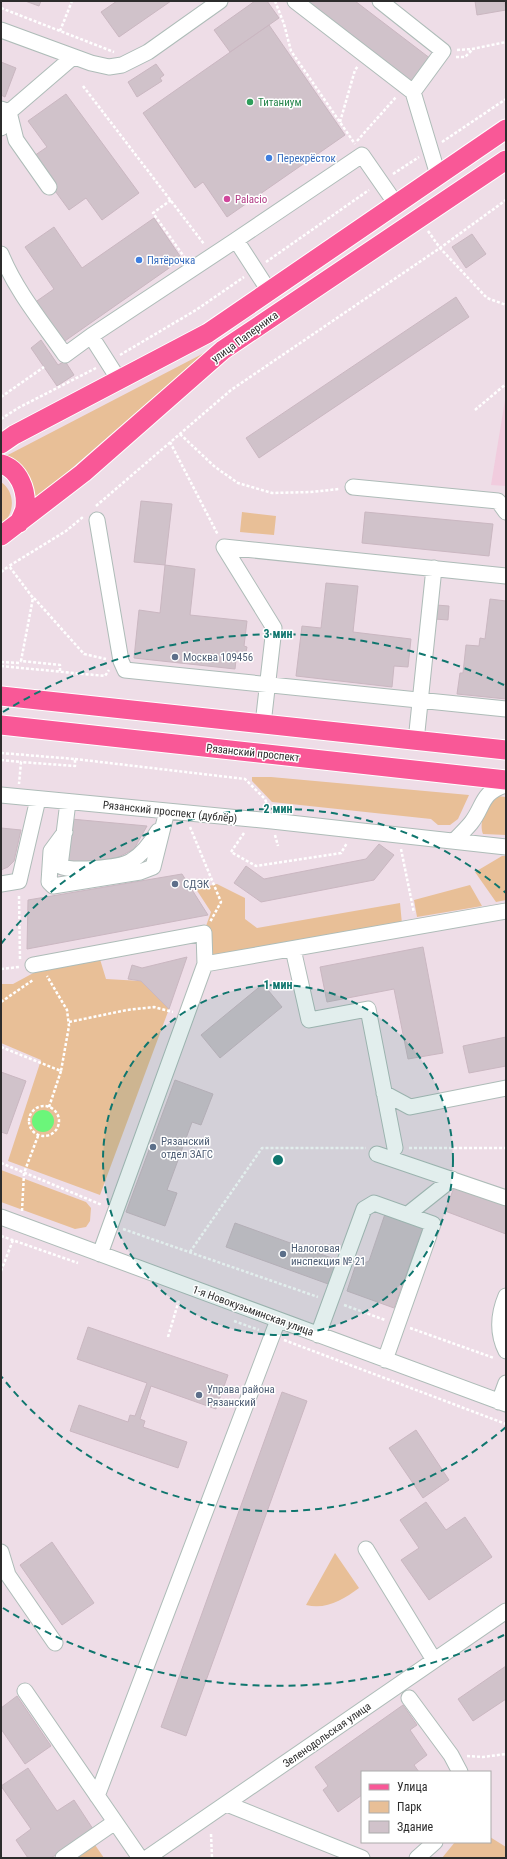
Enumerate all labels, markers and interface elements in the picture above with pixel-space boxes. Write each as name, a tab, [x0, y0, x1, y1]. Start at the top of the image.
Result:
place label: Титаниум	[258, 96, 302, 109]
marker: Титаниум	[245, 97, 255, 107]
place label: Перекрёсток	[277, 152, 336, 165]
marker: Перекрёсток	[264, 153, 274, 163]
place label: Palacio	[235, 193, 268, 206]
marker: Palacio	[222, 194, 232, 204]
place label: Пятёрочка	[147, 254, 195, 267]
marker: Пятёрочка	[134, 255, 144, 265]
street label: улица Паперника	[209, 308, 281, 366]
text: 3 мин	[264, 627, 292, 641]
place label: Москва 109456	[183, 651, 253, 664]
marker: Москва 109456	[170, 652, 180, 662]
street label: Рязанский проспект	[206, 742, 301, 764]
street label: Рязанский проспект (дублёр)	[102, 798, 238, 826]
text: 2 мин	[264, 802, 292, 816]
place label: СДЭК	[183, 878, 210, 891]
marker: СДЭК	[170, 879, 180, 889]
text: 1 мин	[264, 978, 292, 992]
place label: Рязанский отдел ЗАГС	[161, 1135, 213, 1161]
marker: Рязанский отдел ЗАГС	[148, 1142, 158, 1152]
centre of rings	[271, 1153, 285, 1167]
place label: Налоговая инспекция № 21	[291, 1242, 366, 1268]
marker: Налоговая инспекция № 21	[278, 1249, 288, 1259]
street label: 1-я Новокузьминская улица	[191, 1283, 315, 1339]
place label: Управа района Рязанский	[207, 1383, 275, 1409]
marker: Управа района Рязанский	[194, 1390, 204, 1400]
street label: Зеленодольская улица	[280, 1700, 374, 1770]
legend	[361, 1771, 491, 1843]
text: Улица	[397, 1780, 428, 1794]
text: Парк	[397, 1800, 422, 1814]
text: Здание	[397, 1820, 434, 1834]

